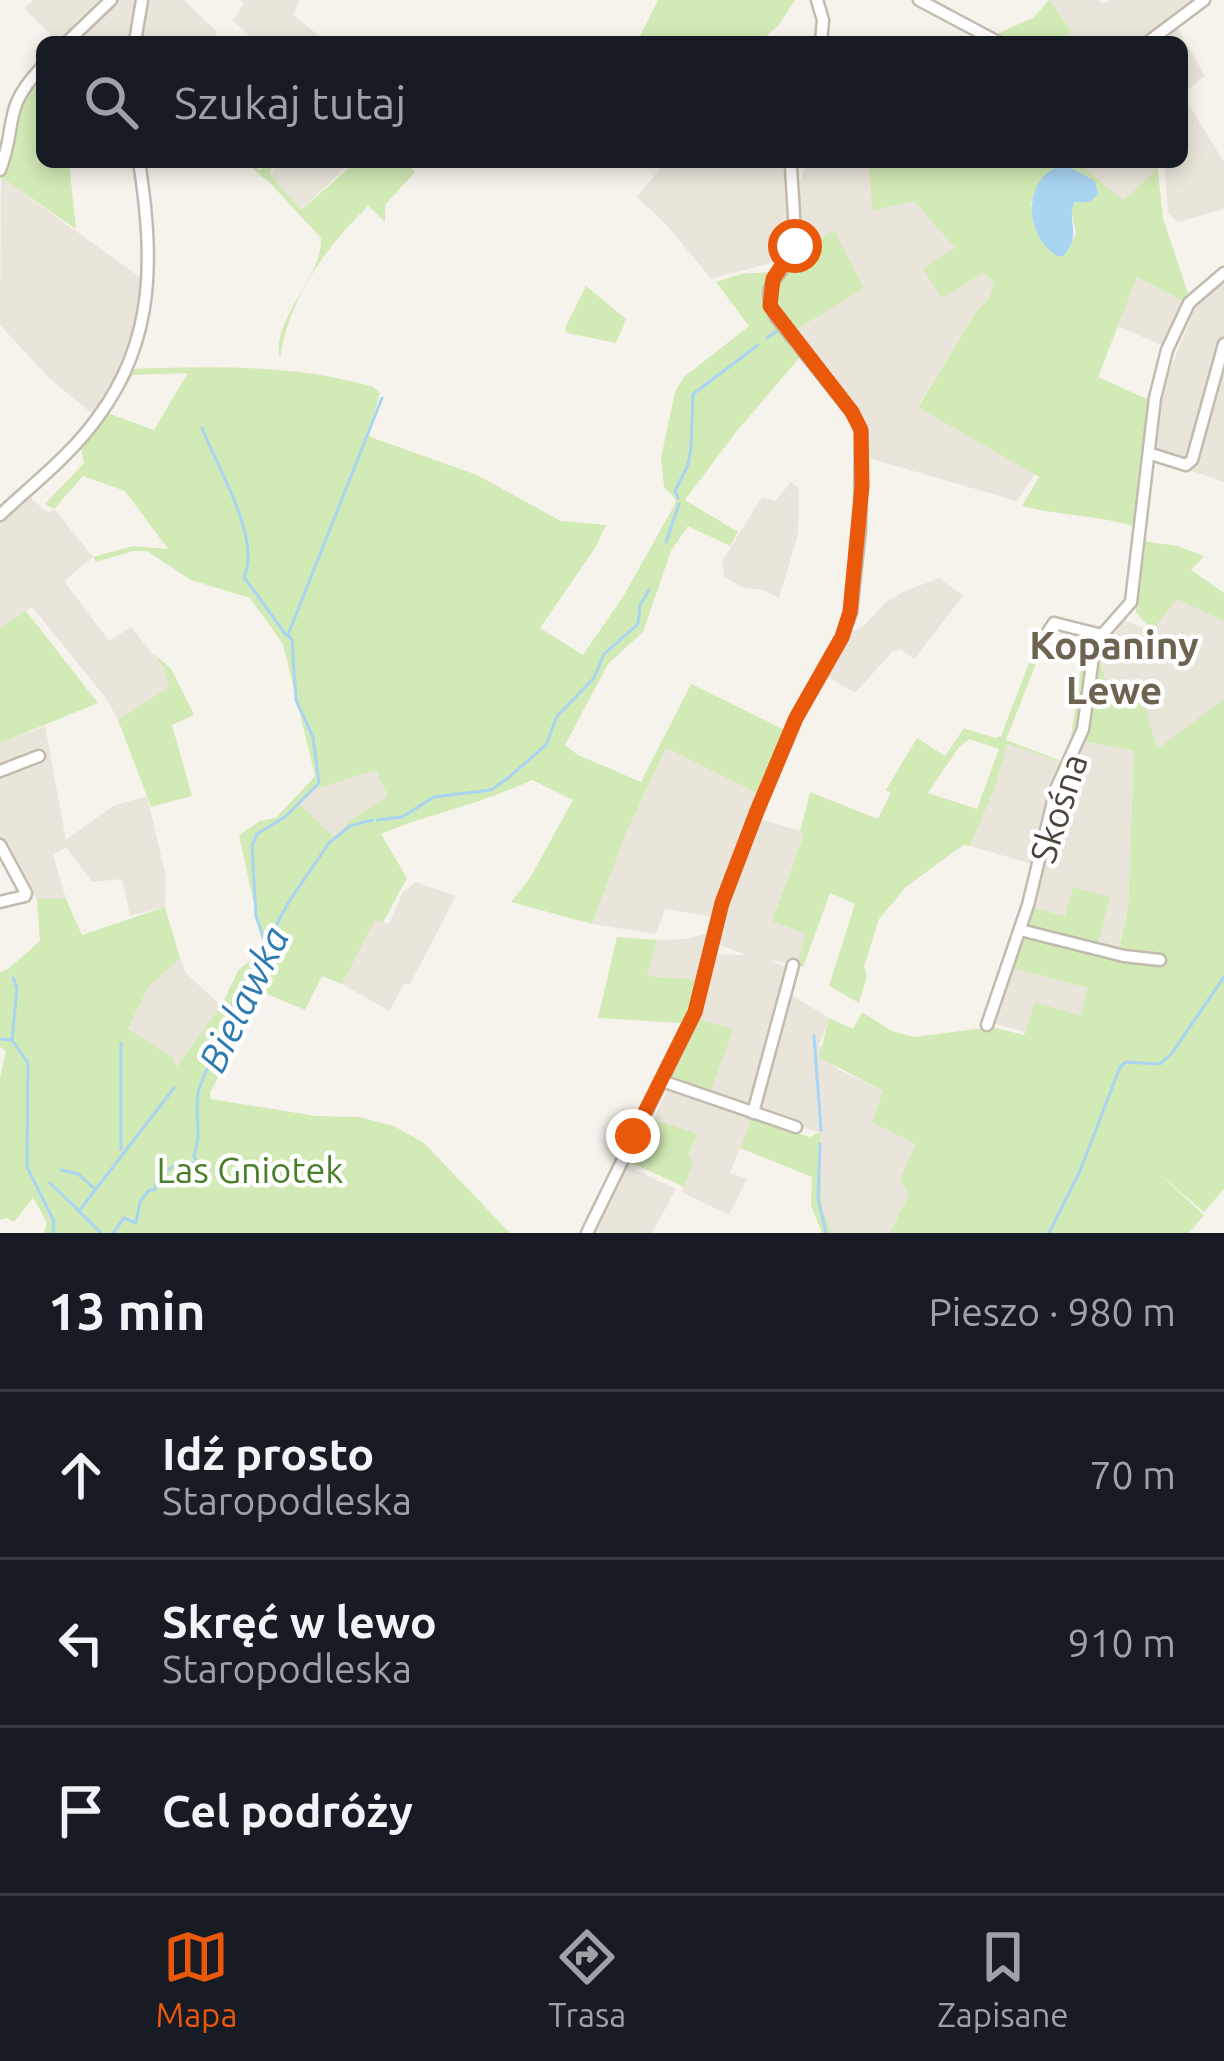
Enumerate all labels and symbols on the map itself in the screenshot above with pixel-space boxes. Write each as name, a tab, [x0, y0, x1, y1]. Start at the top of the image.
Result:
route start	[768, 219, 822, 273]
district label: Kopaniny Lewe	[1029, 623, 1199, 711]
street label: Skośna	[1021, 748, 1095, 868]
water label: Bielawka	[190, 920, 296, 1078]
route end	[606, 1109, 660, 1163]
park label: Las Gniotek	[156, 1149, 344, 1190]

